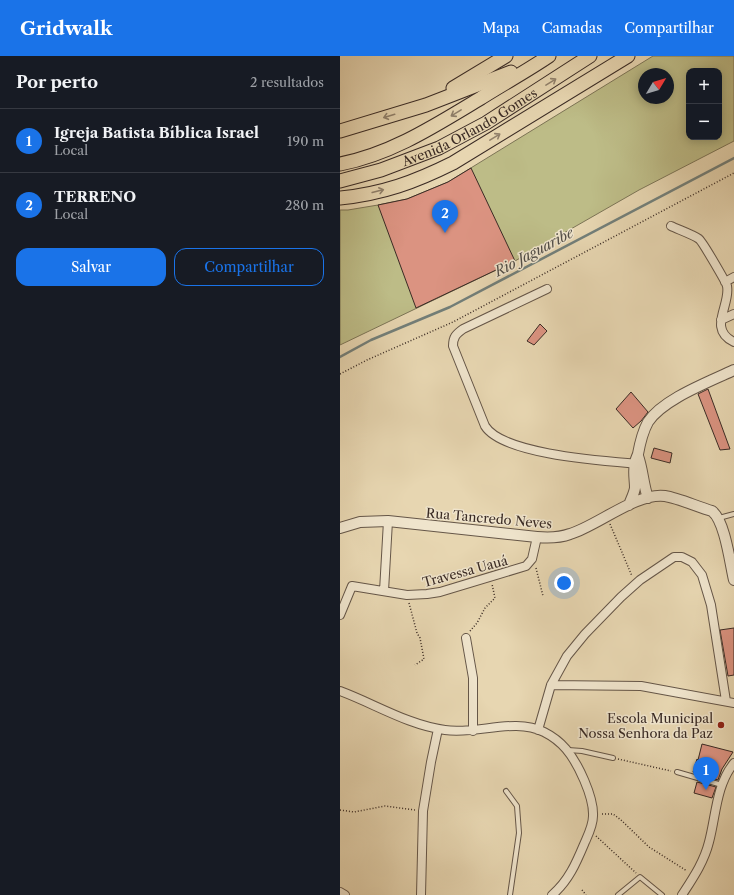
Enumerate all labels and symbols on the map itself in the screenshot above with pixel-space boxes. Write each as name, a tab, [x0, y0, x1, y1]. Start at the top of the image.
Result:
north arrow	[638, 68, 674, 104]
one-way arrow	[545, 77, 557, 85]
street label: Avenida Orlando Gomes	[399, 84, 540, 170]
one-way arrow	[451, 109, 462, 117]
one-way arrow	[383, 113, 396, 120]
one-way arrow	[489, 132, 501, 140]
one-way arrow	[372, 187, 385, 195]
pin: 2	[432, 200, 458, 233]
water label: Rio Jaguaribe	[490, 223, 578, 281]
street label: Rua Tancredo Neves	[425, 505, 553, 532]
street label: Travessa Uauá	[421, 552, 510, 590]
your location	[554, 573, 574, 593]
place label: Escola Municipal Nossa Senhora da Paz	[578, 710, 713, 741]
marker: Escola Municipal Nossa Senhora da Paz	[716, 720, 726, 730]
pin: 1	[693, 757, 719, 790]

